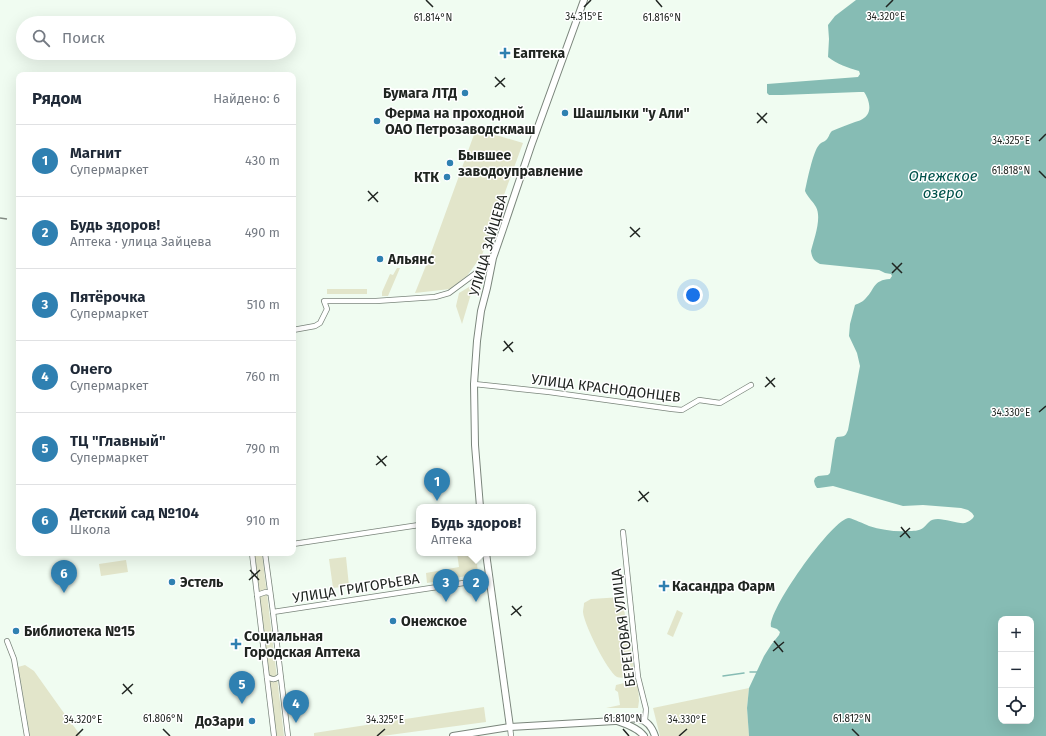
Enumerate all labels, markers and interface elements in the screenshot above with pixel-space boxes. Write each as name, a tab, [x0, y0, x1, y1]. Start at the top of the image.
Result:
text: 34.315°E	[565, 11, 603, 23]
text: 34.320°E	[867, 11, 905, 23]
text: 61.814°N	[414, 12, 452, 24]
text: 61.816°N	[643, 12, 681, 24]
search box	[16, 16, 296, 60]
icon: search	[30, 27, 52, 49]
text: Поиск	[62, 29, 105, 47]
place label: Еаптека	[513, 45, 565, 62]
marker: Еаптека	[500, 48, 510, 58]
place label: Бумага ЛТД	[383, 85, 457, 102]
text: Рядом	[32, 88, 82, 109]
marker: Бумага ЛТД	[460, 88, 470, 98]
text: Найдено: 6	[213, 91, 280, 106]
place label: Ферма на проходной ОАО Петрозаводскмаш	[385, 105, 536, 138]
place label: Шашлыки "у Али"	[573, 105, 690, 122]
marker: Шашлыки "у Али"	[560, 108, 570, 118]
marker: Ферма на проходной ОАО Петрозаводскмаш	[372, 116, 382, 126]
text: 34.325°E	[992, 135, 1030, 147]
text: Магнит	[70, 144, 121, 162]
place label: Бывшее заводоуправление	[458, 147, 583, 180]
text: 1	[42, 153, 48, 168]
text: 430 m	[245, 153, 280, 168]
marker: Бывшее заводоуправление	[445, 158, 455, 168]
text: Супермаркет	[70, 162, 148, 177]
text: 61.818°N	[992, 165, 1030, 177]
water label: Онежское озеро	[908, 167, 978, 202]
place label: КТК	[414, 169, 439, 186]
marker: КТК	[442, 172, 452, 182]
street label: УЛИЦА ЗАЙЦЕВА	[466, 192, 511, 298]
text: Будь здоров!	[70, 216, 160, 234]
text: 2	[42, 225, 48, 240]
text: 490 m	[245, 225, 280, 240]
text: Аптека · улица Зайцева	[70, 234, 212, 249]
place label: Альянс	[387, 251, 434, 268]
marker: Альянс	[375, 254, 385, 264]
your location	[683, 285, 703, 305]
text: Пятёрочка	[70, 288, 146, 306]
text: 3	[42, 297, 48, 312]
text: 510 m	[247, 297, 280, 312]
text: Супермаркет	[70, 306, 148, 321]
text: Онего	[70, 360, 112, 378]
text: 4	[41, 369, 49, 384]
text: 760 m	[246, 369, 280, 384]
street label: УЛИЦА КРАСНОДОНЦЕВ	[530, 371, 682, 406]
text: Супермаркет	[70, 378, 148, 393]
text: 34.330°E	[992, 407, 1030, 419]
text: ТЦ "Главный"	[70, 432, 165, 450]
text: 5	[42, 441, 48, 456]
text: 790 m	[246, 441, 280, 456]
text: Супермаркет	[70, 450, 148, 465]
pin: 1	[424, 468, 450, 501]
text: Детский сад №104	[70, 504, 199, 522]
popup	[416, 504, 536, 556]
text: 6	[41, 513, 49, 528]
text: 910 m	[246, 513, 280, 528]
text: Будь здоров!	[431, 514, 521, 532]
text: Школа	[70, 522, 111, 537]
text: Аптека	[431, 532, 472, 547]
pin: 6	[51, 560, 77, 593]
street label: БЕРЕГОВАЯ УЛИЦА	[608, 568, 639, 688]
pin: 3	[433, 569, 459, 602]
pin: 2	[463, 569, 489, 602]
street label: УЛИЦА ГРИГОРЬЕВА	[292, 570, 421, 607]
place label: Эстель	[180, 574, 224, 591]
marker: Эстель	[167, 577, 177, 587]
place label: Касандра Фарм	[672, 578, 775, 595]
marker: Касандра Фарм	[659, 581, 669, 591]
place label: Онежское	[401, 613, 467, 630]
marker: Онежское	[388, 616, 398, 626]
map controls	[998, 616, 1034, 724]
button: +	[998, 616, 1034, 652]
place label: Библиотека №15	[24, 623, 135, 640]
marker: Библиотека №15	[11, 626, 21, 636]
place label: Социальная Городская Аптека	[244, 628, 361, 661]
marker: Социальная Городская Аптека	[231, 639, 241, 649]
button: −	[998, 652, 1034, 688]
pin: 5	[229, 671, 255, 704]
button: locate	[998, 688, 1034, 724]
pin: 4	[283, 690, 309, 723]
text: 61.806°N	[143, 713, 183, 725]
place label: ДоЗари	[194, 713, 244, 730]
text: 61.810°N	[604, 713, 642, 725]
text: 61.812°N	[833, 713, 871, 725]
text: 34.320°E	[64, 714, 102, 726]
text: 34.325°E	[366, 714, 404, 726]
text: 34.330°E	[668, 714, 706, 726]
marker: ДоЗари	[247, 716, 257, 726]

